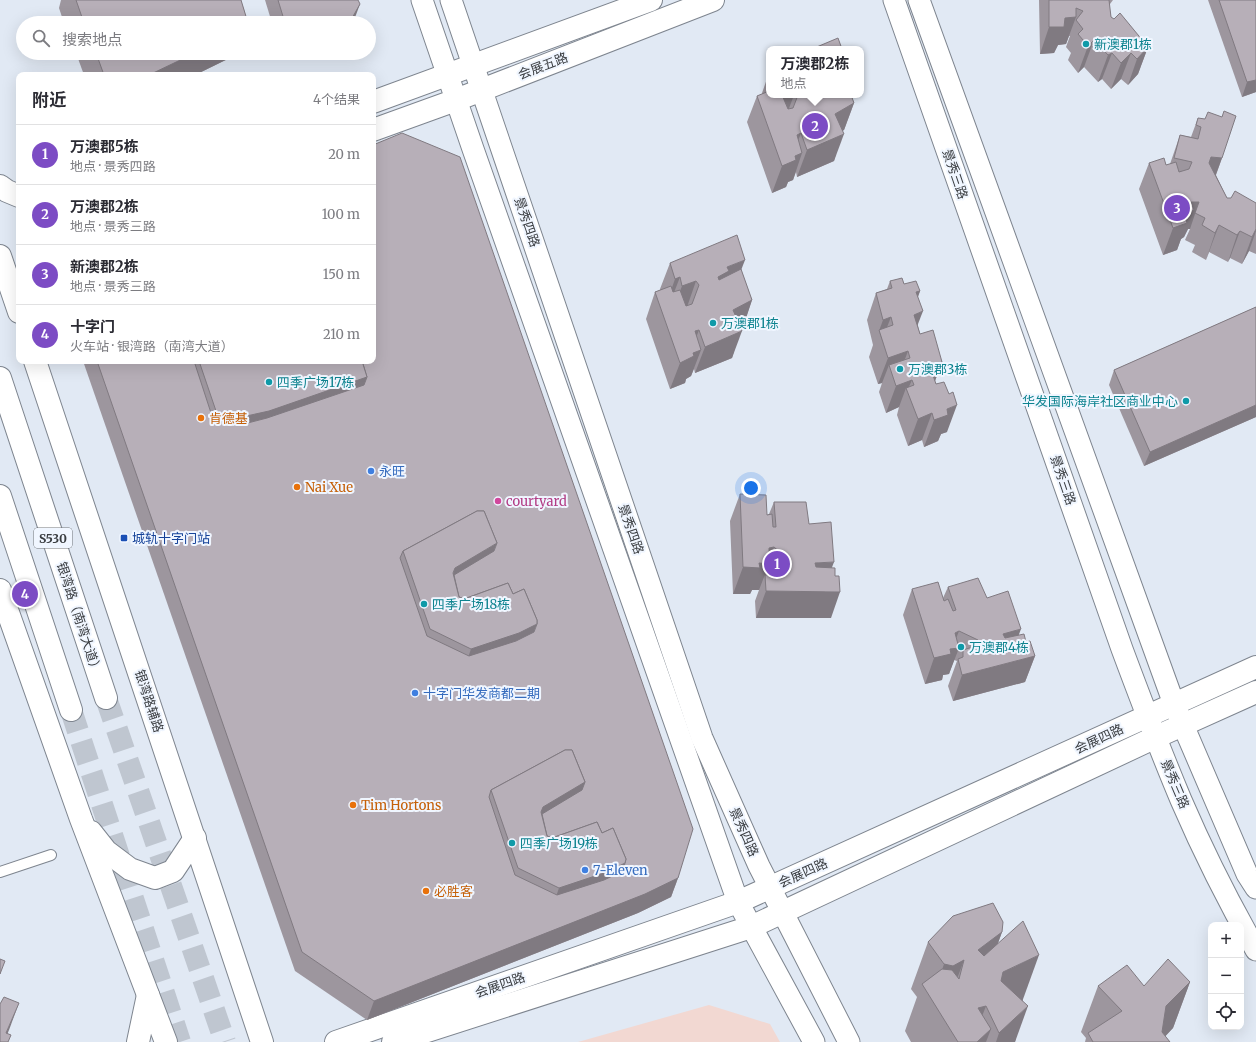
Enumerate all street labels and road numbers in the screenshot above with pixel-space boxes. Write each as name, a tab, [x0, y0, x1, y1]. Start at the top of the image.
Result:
street label: 会展五路	[516, 49, 570, 83]
street label: 景秀三路	[938, 147, 972, 201]
street label: 景秀四路	[510, 195, 544, 249]
street label: 景秀三路	[1046, 453, 1080, 507]
street label: 景秀四路	[614, 502, 648, 556]
road number: S530	[34, 528, 72, 548]
street label: 银湾路（南湾大道）	[53, 560, 105, 676]
street label: 银湾路辅路	[131, 667, 167, 735]
street label: 会展四路	[1072, 720, 1126, 758]
street label: 景秀三路	[1157, 757, 1193, 811]
street label: 景秀四路	[726, 805, 762, 859]
street label: 会展四路	[776, 855, 830, 891]
street label: 会展四路	[473, 968, 527, 1002]

